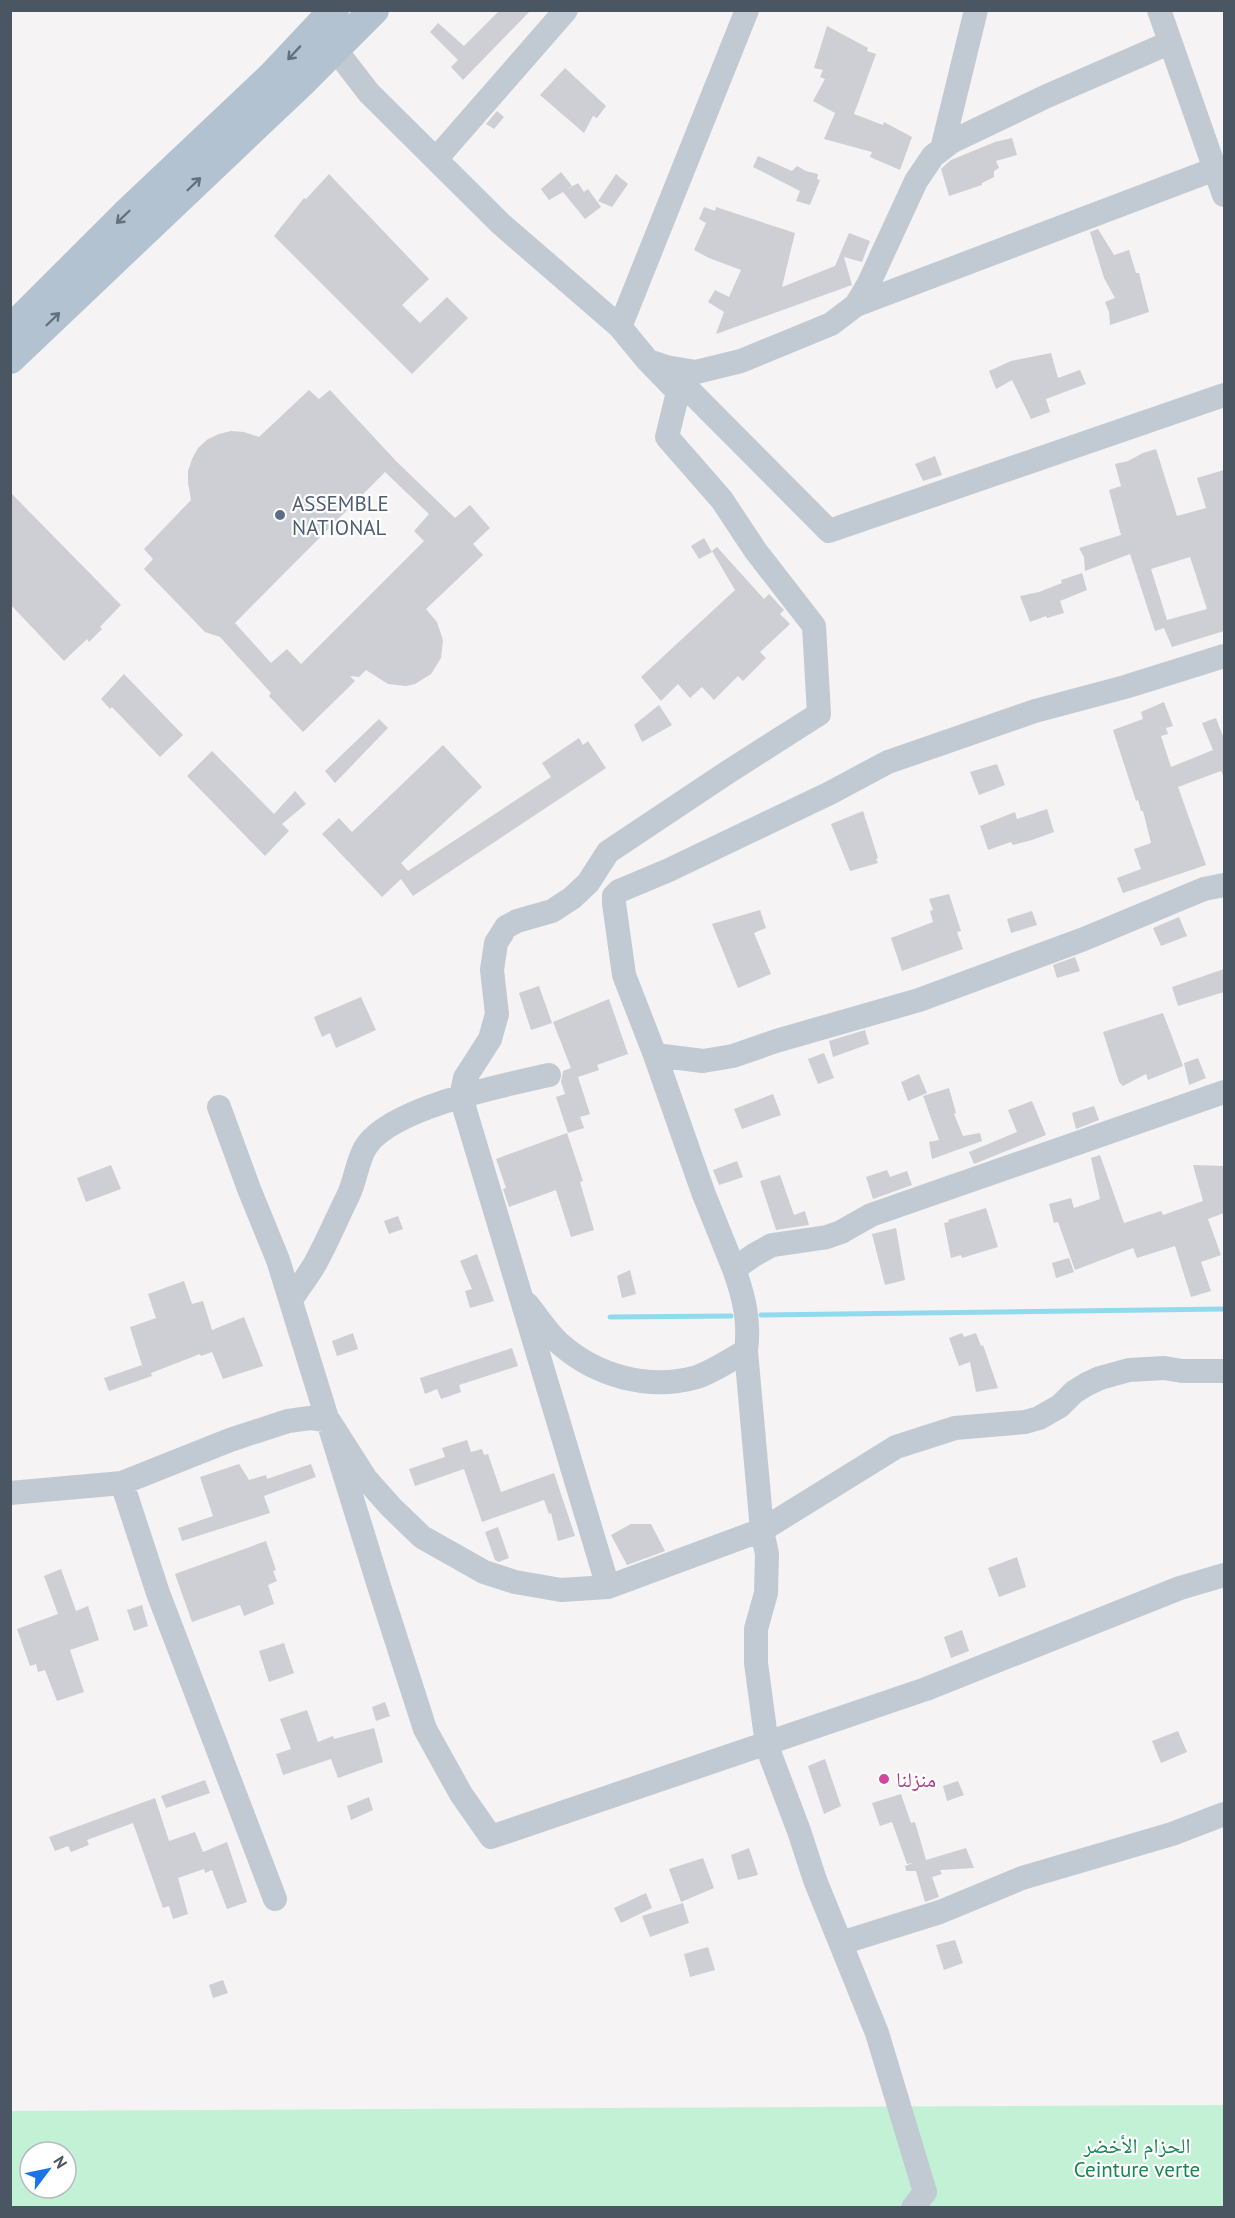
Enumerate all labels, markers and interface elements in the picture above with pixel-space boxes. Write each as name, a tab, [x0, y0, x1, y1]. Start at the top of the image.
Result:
one-way arrow	[287, 45, 301, 60]
one-way arrow	[187, 177, 202, 192]
one-way arrow	[115, 210, 130, 225]
one-way arrow	[45, 312, 60, 326]
place label: ASSEMBLE NATIONAL	[292, 490, 389, 541]
marker: ASSEMBLE NATIONAL	[273, 508, 287, 522]
place label: منزلنا	[896, 1766, 936, 1793]
marker: منزلنا	[877, 1772, 891, 1786]
park label: الحزام الأخضر Ceinture verte	[1074, 2132, 1200, 2183]
north arrow	[18, 2140, 78, 2200]
text: N	[49, 2152, 72, 2172]

